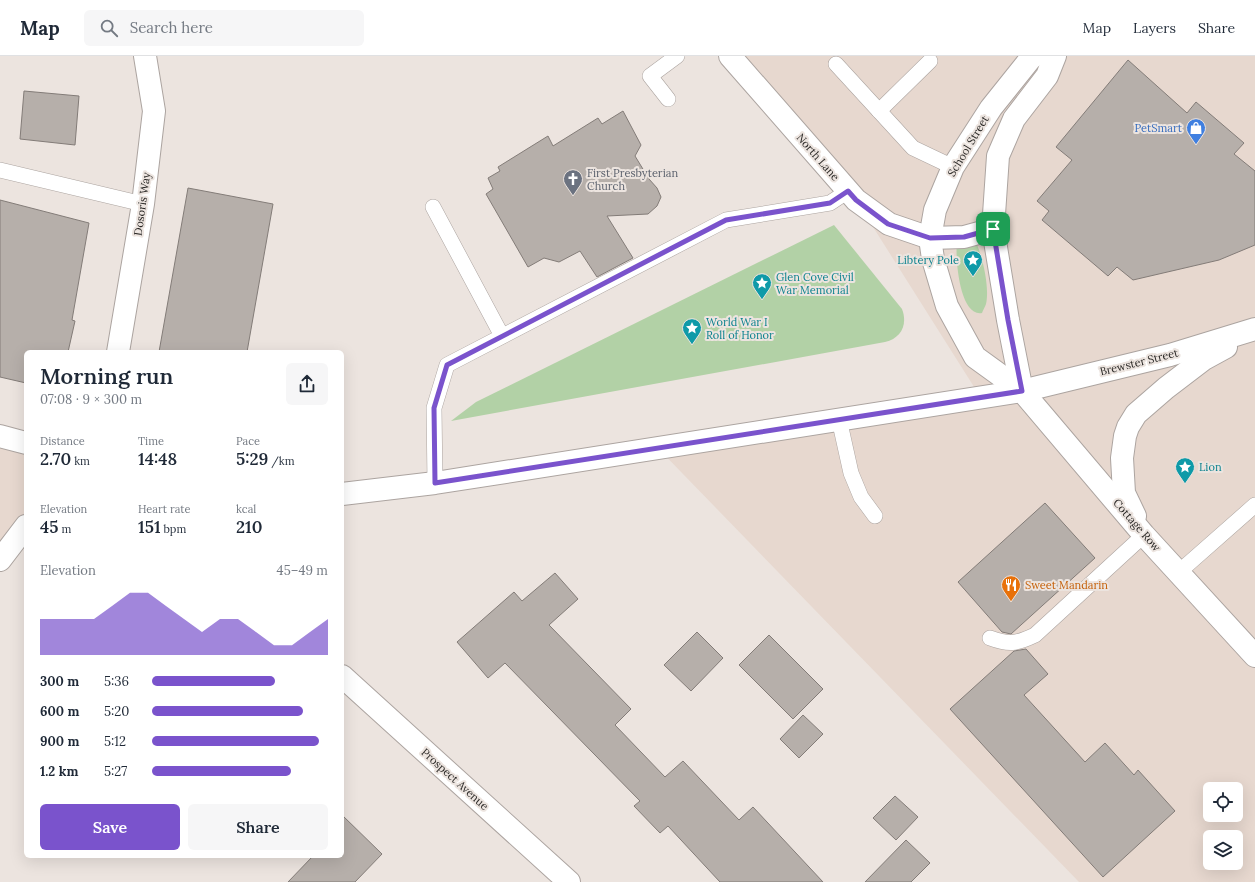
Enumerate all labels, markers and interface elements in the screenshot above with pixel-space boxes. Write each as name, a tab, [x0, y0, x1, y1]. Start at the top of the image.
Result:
search box	[84, 10, 364, 46]
text: Map	[20, 16, 60, 40]
icon: search	[98, 17, 120, 39]
text: Search here	[130, 18, 213, 37]
text: Map	[1083, 19, 1111, 37]
text: Layers	[1133, 19, 1176, 37]
text: Share	[1198, 19, 1235, 37]
street label: School Street	[944, 112, 992, 179]
shop icon: PetSmart	[1185, 117, 1207, 145]
place label: PetSmart	[1135, 121, 1183, 135]
street label: North Lane	[794, 130, 842, 184]
place label: First Presbyterian Church	[587, 166, 678, 193]
church icon: First Presbyterian Church	[562, 168, 584, 196]
street label: Dosoris Way	[131, 171, 153, 237]
pin	[976, 212, 1010, 246]
icon: arrive	[982, 218, 1004, 240]
place icon: Libtery Pole	[962, 249, 984, 277]
place label: Libtery Pole	[897, 253, 959, 267]
place label: Glen Cove Civil War Memorial	[776, 270, 854, 297]
place icon: Glen Cove Civil War Memorial	[751, 272, 773, 300]
place label: World War I Roll of Honor	[706, 315, 774, 342]
place icon: World War I Roll of Honor	[681, 317, 703, 345]
street label: Brewster Street	[1098, 345, 1180, 379]
text: Morning run	[40, 362, 173, 390]
button: share	[286, 363, 328, 405]
text: 07:08 · 9 × 300 m	[40, 391, 142, 408]
text: Distance	[40, 434, 85, 448]
text: Time	[138, 434, 164, 448]
text: Pace	[236, 434, 260, 448]
text: 2.70	[40, 448, 71, 470]
text: 14:48	[138, 448, 177, 470]
text: 5:29	[236, 448, 268, 470]
text: km	[71, 454, 90, 468]
text: /km	[268, 454, 295, 468]
place icon: Lion	[1174, 456, 1196, 484]
place label: Lion	[1199, 460, 1222, 474]
street label: Cottage Row	[1110, 496, 1164, 554]
text: Elevation	[40, 502, 87, 516]
text: Heart rate	[138, 502, 190, 516]
text: kcal	[236, 502, 256, 516]
text: 45	[40, 516, 58, 538]
text: 151	[138, 516, 161, 538]
text: 210	[236, 516, 262, 538]
text: m	[58, 522, 71, 536]
text: bpm	[161, 522, 186, 536]
text: Elevation	[40, 562, 96, 579]
text: 45–49 m	[277, 562, 328, 579]
restaurant icon: Sweet Mandarin	[1000, 574, 1022, 602]
place label: Sweet Mandarin	[1025, 578, 1108, 592]
text: 300 m	[40, 673, 79, 690]
text: 5:36	[104, 673, 129, 690]
text: 600 m	[40, 703, 79, 720]
text: 5:20	[104, 703, 129, 720]
text: 900 m	[40, 733, 79, 750]
text: 5:12	[104, 733, 126, 750]
street label: Prospect Avenue	[418, 745, 492, 813]
text: 1.2 km	[40, 763, 78, 780]
text: 5:27	[104, 763, 127, 780]
map controls	[1203, 782, 1243, 870]
button: locate	[1203, 782, 1243, 822]
button: Save	[40, 804, 180, 850]
button: Share	[188, 804, 328, 850]
button: layers	[1203, 830, 1243, 870]

